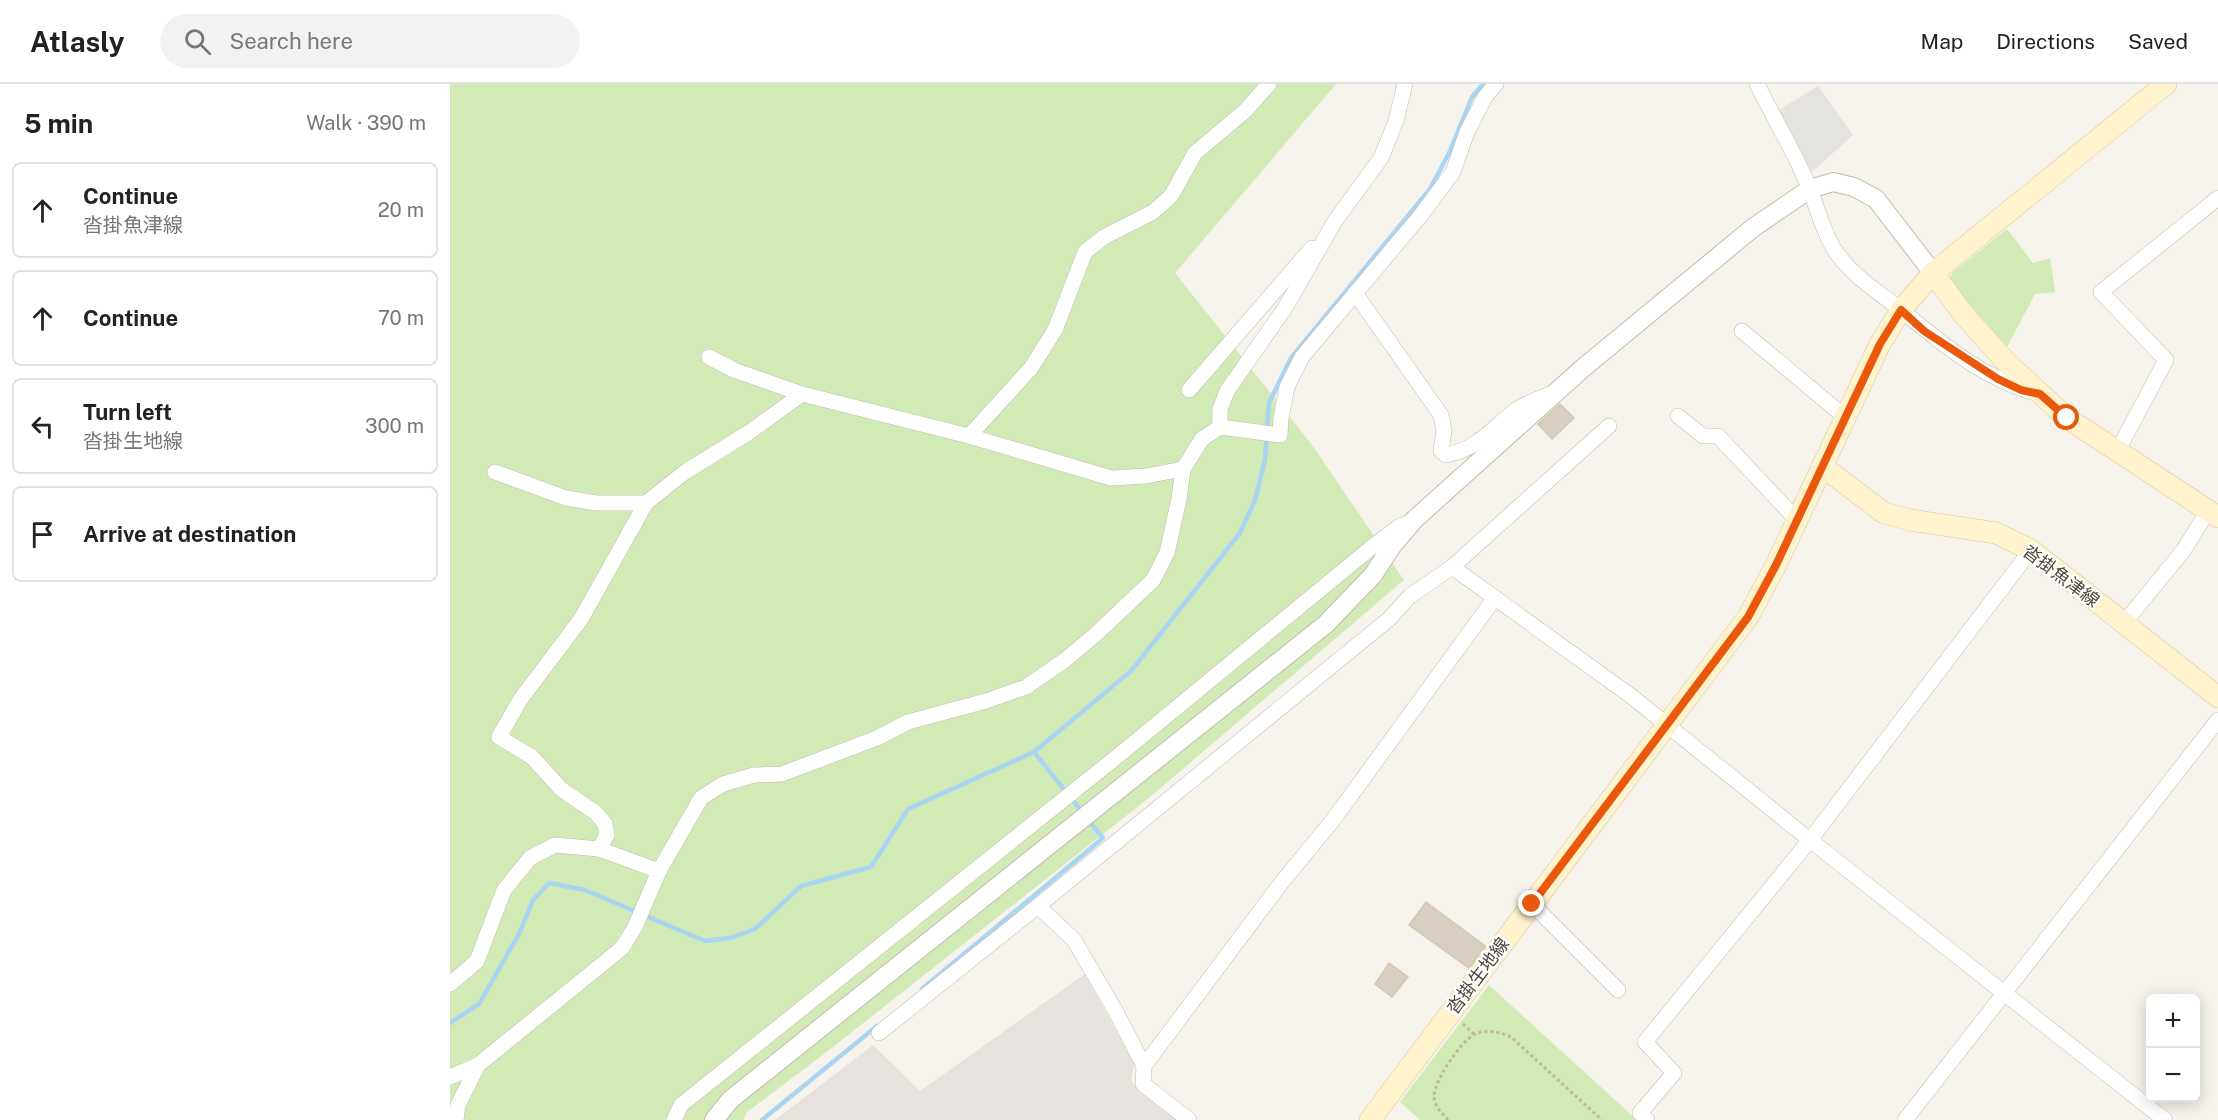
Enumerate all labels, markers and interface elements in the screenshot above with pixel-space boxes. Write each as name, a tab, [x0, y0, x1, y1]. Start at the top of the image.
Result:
search box	[160, 14, 580, 68]
text: Atlasly	[30, 25, 124, 58]
icon: search	[181, 25, 214, 58]
text: Search here	[229, 28, 353, 54]
text: Map	[1921, 29, 1963, 54]
text: Directions	[1996, 29, 2095, 54]
text: Saved	[2128, 29, 2188, 54]
text: 5 min	[24, 108, 93, 139]
text: Walk · 390 m	[306, 111, 426, 135]
text: Continue	[83, 183, 178, 209]
icon: ahead	[26, 194, 59, 227]
text: 20 m	[378, 198, 424, 222]
text: 沓掛魚津線	[83, 213, 183, 237]
icon: ahead	[26, 302, 59, 335]
text: Continue	[83, 305, 178, 331]
text: 70 m	[378, 306, 424, 330]
text: Turn left	[83, 399, 172, 425]
route start	[2053, 404, 2079, 430]
icon: left	[26, 410, 59, 443]
text: 300 m	[365, 414, 424, 438]
text: 沓掛生地線	[83, 429, 183, 453]
icon: arrive	[26, 518, 59, 551]
text: Arrive at destination	[83, 521, 296, 547]
street label: 沓掛魚津線	[2019, 540, 2104, 611]
route end	[1518, 890, 1544, 916]
street label: 沓掛生地線	[1442, 933, 1513, 1018]
map controls	[2146, 994, 2200, 1102]
button: +	[2146, 994, 2200, 1048]
button: −	[2146, 1048, 2200, 1102]

